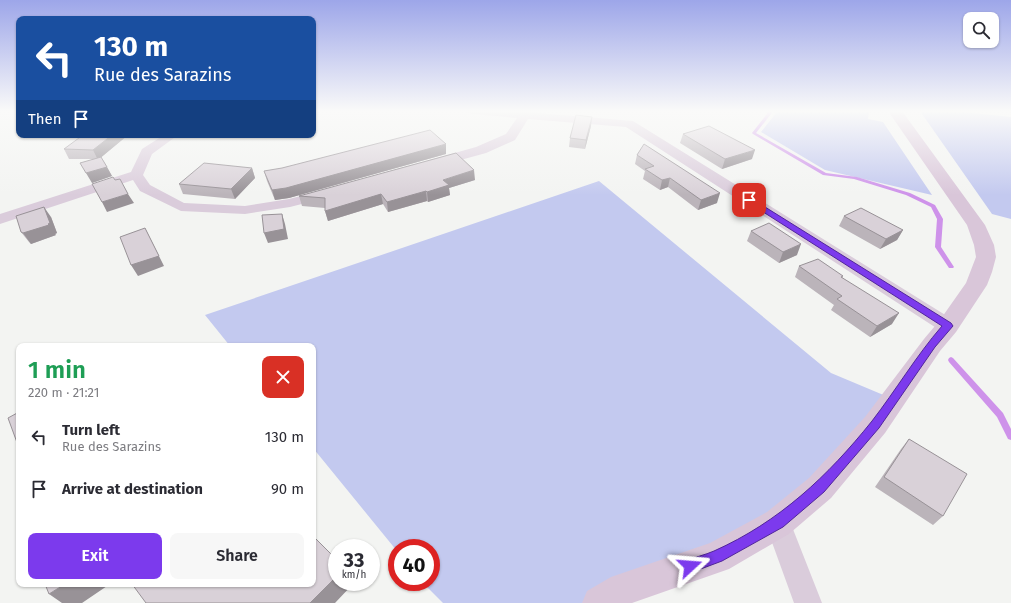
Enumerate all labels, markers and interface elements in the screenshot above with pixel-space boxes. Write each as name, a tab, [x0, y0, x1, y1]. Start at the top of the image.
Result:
map controls	[963, 12, 999, 48]
button: search	[963, 12, 999, 48]
text: 130 m	[94, 30, 168, 63]
icon: left	[28, 32, 80, 84]
text: Rue des Sarazins	[94, 64, 231, 86]
icon: arrive	[70, 108, 92, 130]
text: Then	[28, 110, 62, 128]
pin	[732, 183, 766, 217]
icon: arrive	[738, 189, 760, 211]
text: 1 min	[28, 356, 86, 384]
button: close	[262, 356, 304, 398]
text: 220 m · 21:21	[28, 385, 99, 400]
text: Turn left	[62, 421, 120, 439]
icon: left	[28, 426, 50, 448]
text: 130 m	[265, 428, 304, 446]
text: Rue des Sarazins	[62, 439, 161, 454]
icon: arrive	[28, 478, 50, 500]
text: Arrive at destination	[62, 480, 203, 498]
text: 90 m	[271, 480, 304, 498]
button: Exit	[28, 533, 162, 579]
button: Share	[170, 533, 304, 579]
speed limit sign: 40	[388, 539, 440, 591]
position arrow	[669, 545, 711, 587]
text: 33	[344, 548, 364, 572]
text: km/h	[342, 569, 366, 581]

